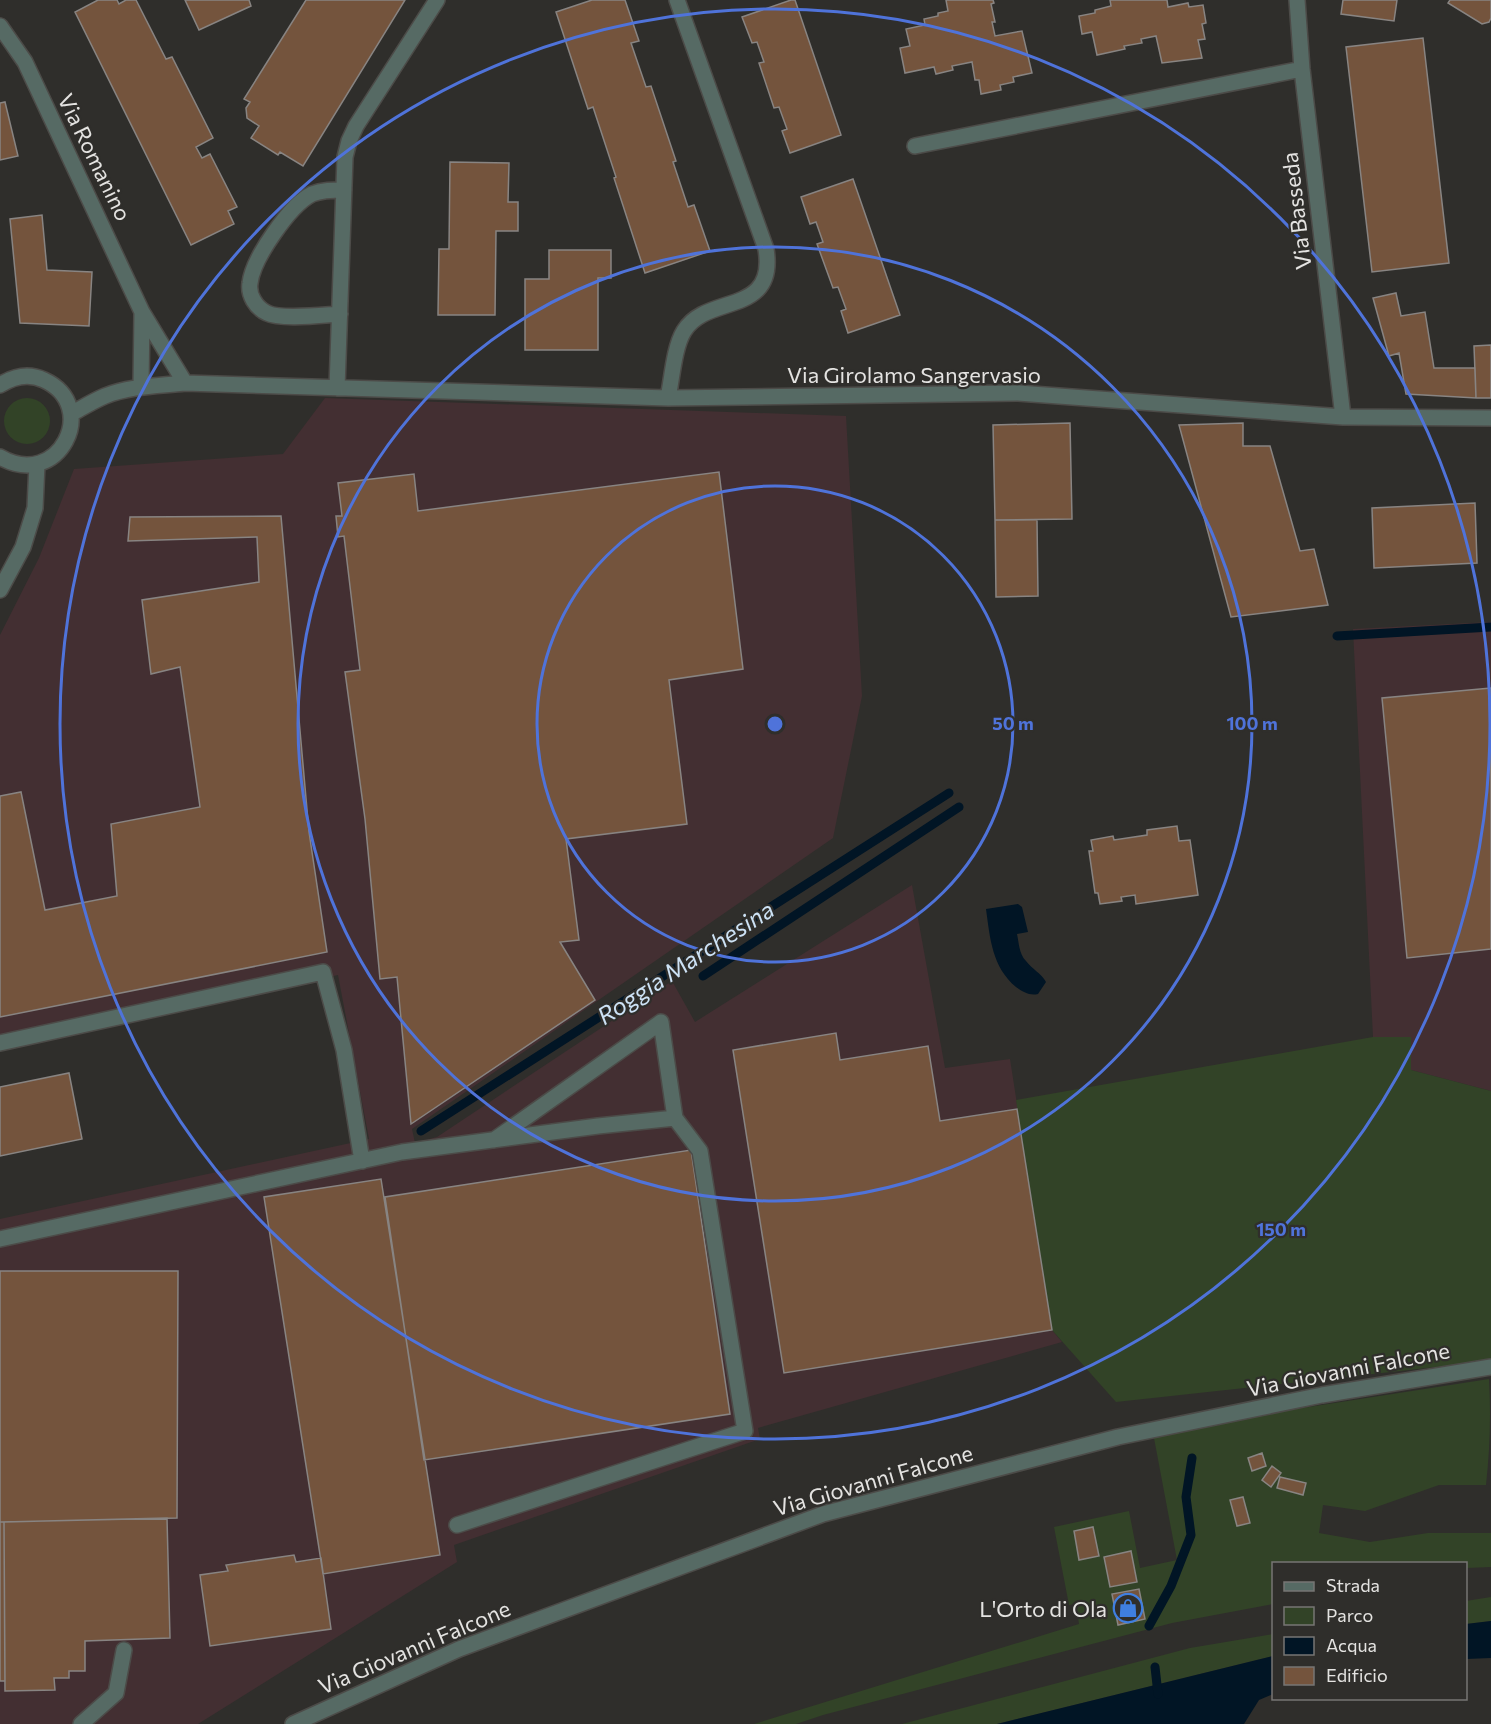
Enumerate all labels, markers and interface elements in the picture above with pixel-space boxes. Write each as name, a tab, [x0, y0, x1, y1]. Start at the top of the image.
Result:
street label: Via Romanino	[53, 89, 137, 225]
street label: Via Basseda	[1275, 151, 1317, 271]
street label: Via Girolamo Sangervasio	[787, 361, 1041, 388]
text: 50 m	[992, 712, 1034, 734]
text: 100 m	[1226, 712, 1278, 734]
centre of rings	[765, 714, 785, 734]
water label: Roggia Marchesina	[591, 894, 779, 1030]
text: 150 m	[1256, 1218, 1306, 1240]
street label: Via Giovanni Falcone	[1244, 1336, 1452, 1402]
street label: Via Giovanni Falcone	[770, 1439, 976, 1521]
legend	[1272, 1562, 1467, 1700]
text: Strada	[1326, 1574, 1380, 1596]
shop icon: L'Orto di Ola	[1112, 1592, 1144, 1624]
street label: Via Giovanni Falcone	[314, 1594, 514, 1700]
place label: L'Orto di Ola	[979, 1595, 1107, 1622]
text: Parco	[1326, 1604, 1373, 1626]
text: Acqua	[1326, 1634, 1377, 1656]
text: Edificio	[1326, 1664, 1388, 1686]

